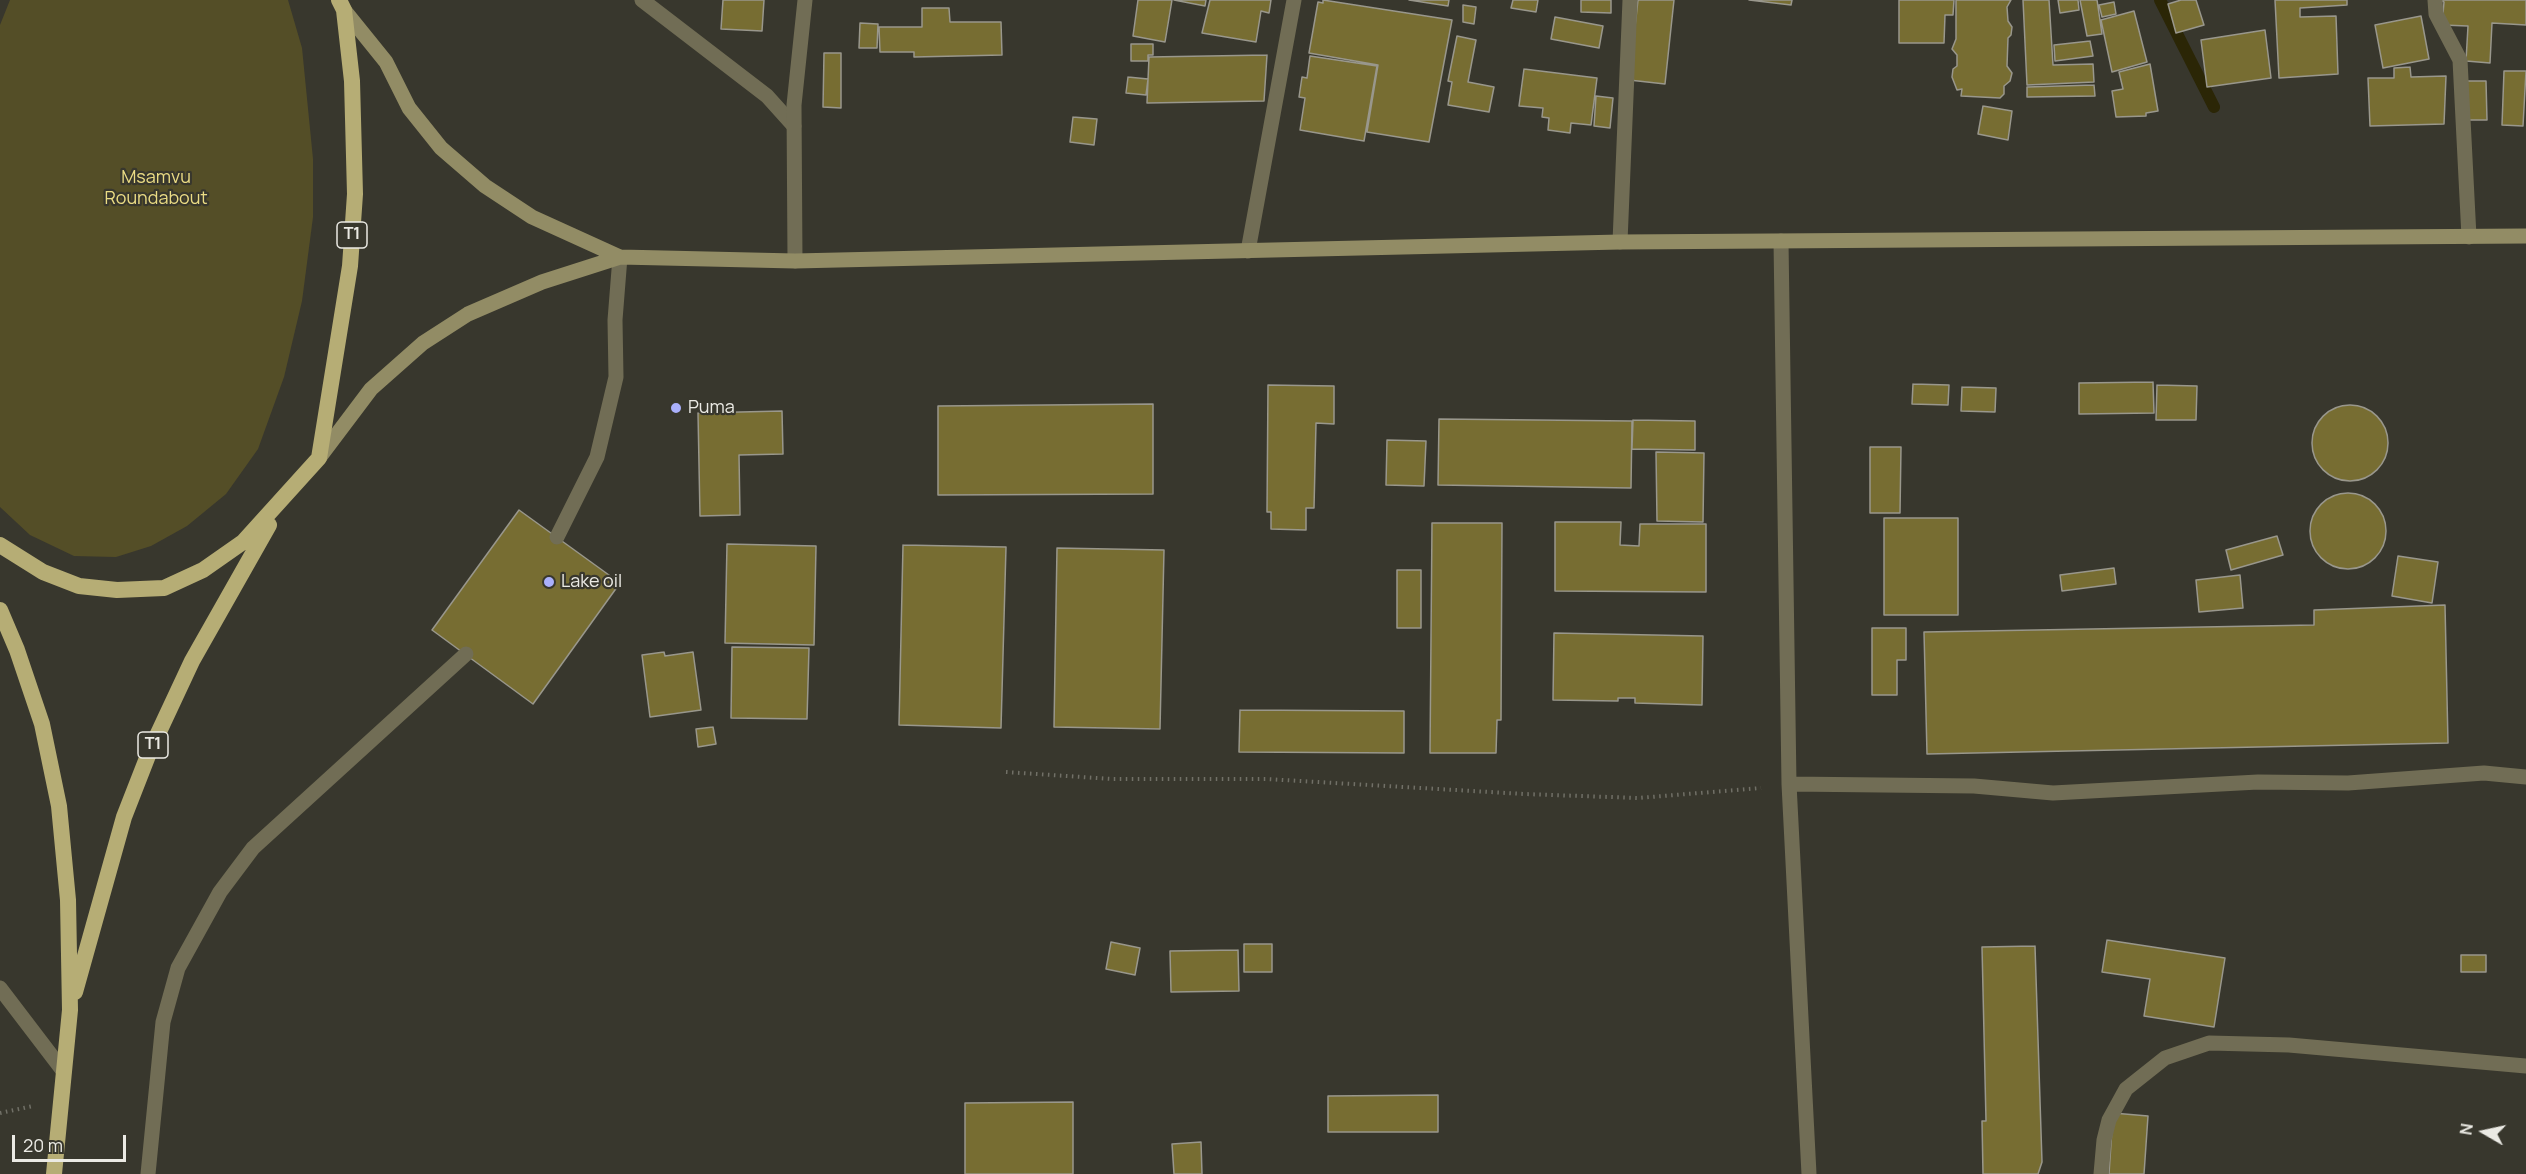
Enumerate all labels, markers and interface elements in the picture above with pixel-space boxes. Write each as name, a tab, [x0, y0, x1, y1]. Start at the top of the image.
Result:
park label: Msamvu Roundabout	[104, 167, 208, 210]
road number: T1	[337, 222, 367, 248]
place label: Puma	[688, 397, 735, 419]
marker: Puma	[669, 401, 683, 415]
place label: Lake oil	[561, 571, 622, 593]
marker: Lake oil	[542, 575, 556, 589]
road number: T1	[138, 732, 168, 758]
north arrow	[2454, 1102, 2514, 1162]
text: N	[2454, 1122, 2478, 1137]
scale bar	[15, 1123, 129, 1161]
text: 20 m	[23, 1133, 63, 1157]

